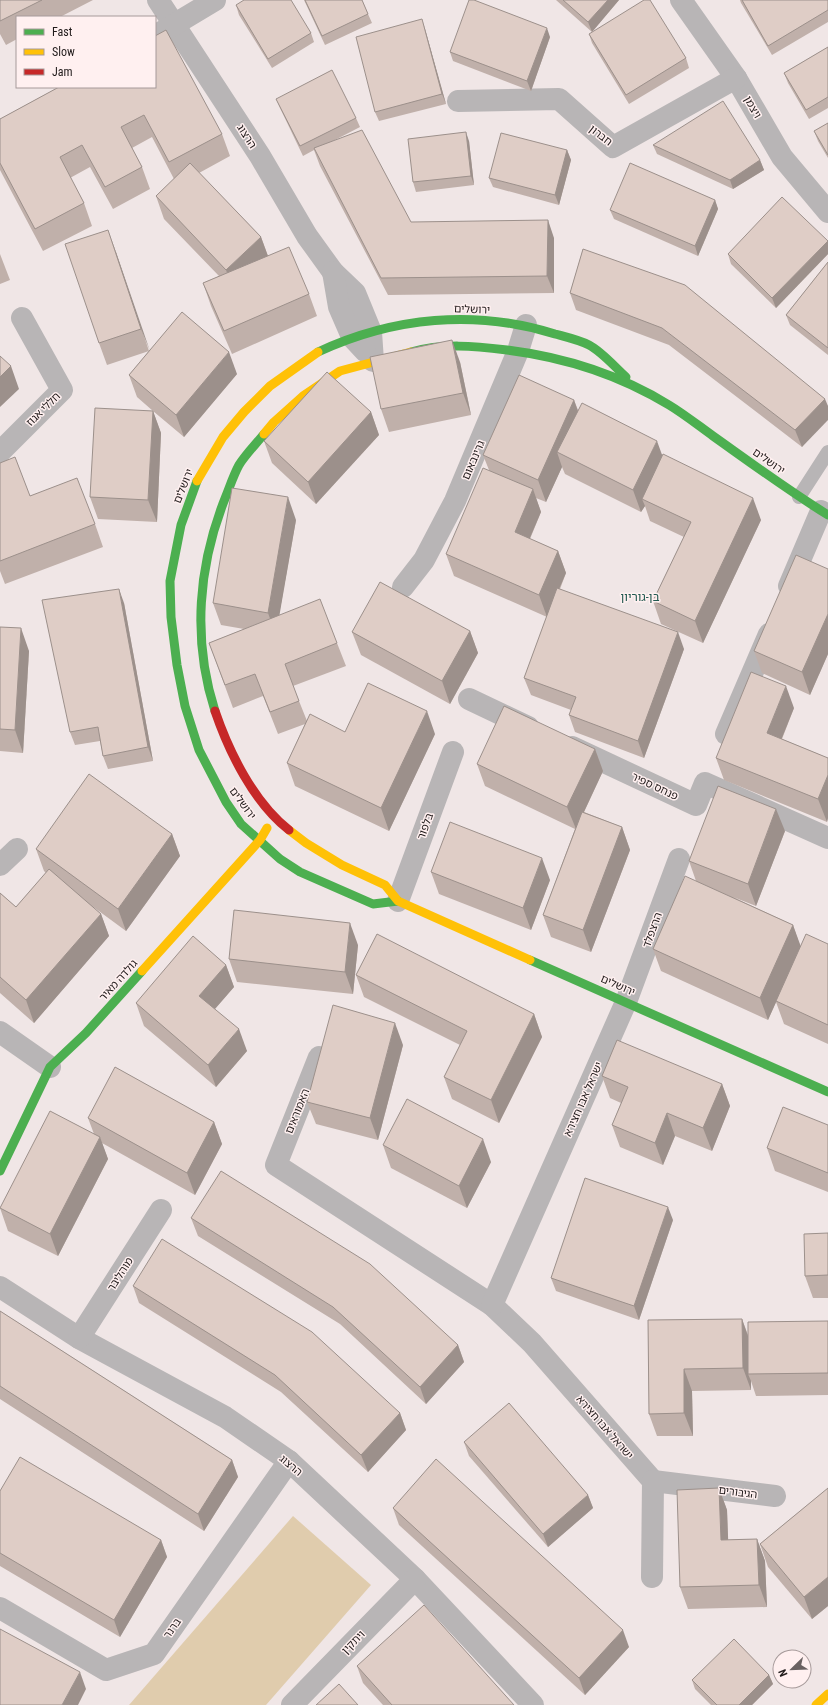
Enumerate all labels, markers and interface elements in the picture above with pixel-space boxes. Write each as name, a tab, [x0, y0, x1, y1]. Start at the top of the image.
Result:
legend	[16, 16, 156, 88]
text: Fast	[52, 25, 73, 39]
text: Slow	[52, 45, 75, 59]
text: Jam	[52, 65, 73, 79]
street label: ויצמן	[741, 94, 764, 121]
street label: הרצוג	[234, 122, 259, 151]
street label: חברון	[586, 122, 615, 149]
street label: ירושלים	[454, 302, 490, 317]
street label: חללי אגוז	[24, 390, 63, 429]
street label: גרינבאום	[459, 439, 488, 482]
street label: ירושלים	[750, 446, 787, 477]
street label: ירושלים	[171, 467, 196, 505]
district label: בן-גוריון	[620, 590, 660, 604]
street label: פנחס ספיר	[629, 770, 681, 803]
street label: ירושלים	[227, 785, 259, 822]
street label: בלפור	[415, 811, 436, 841]
street label: הרצפלד	[640, 911, 665, 950]
street label: גולדה מאיר	[96, 957, 140, 1004]
street label: ירושלים	[599, 972, 637, 999]
street label: ישראל אבו חצירא	[561, 1060, 606, 1138]
street label: האמוראים	[283, 1087, 312, 1136]
street label: מוהליבר	[105, 1255, 136, 1294]
street label: ישראל אבו חצירא	[573, 1393, 636, 1462]
street label: הרצוג	[276, 1452, 305, 1479]
street label: הגיבורים	[718, 1484, 758, 1501]
street label: ברנר	[161, 1616, 184, 1641]
street label: ויתקין	[339, 1628, 368, 1657]
north arrow	[772, 1649, 812, 1689]
text: N	[776, 1667, 791, 1678]

